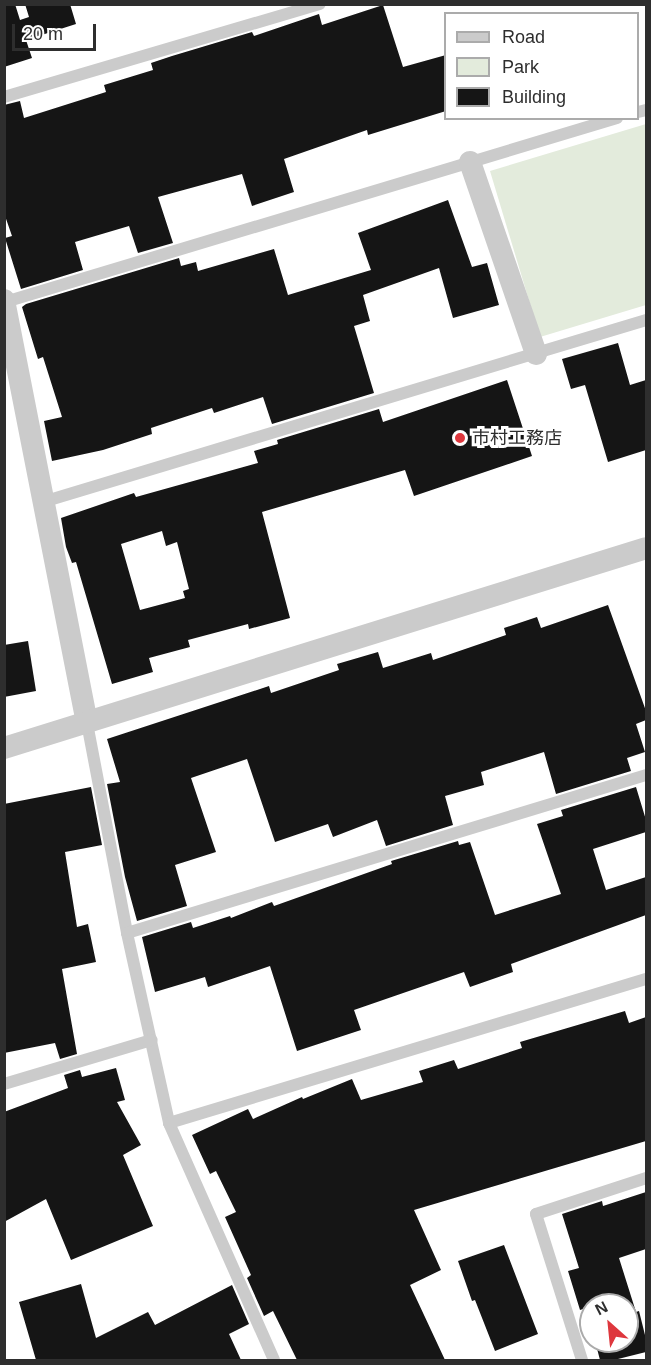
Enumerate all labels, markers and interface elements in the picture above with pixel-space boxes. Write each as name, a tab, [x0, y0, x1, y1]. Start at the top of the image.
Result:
scale bar	[15, 12, 99, 50]
legend	[444, 12, 639, 120]
text: 20 m	[23, 24, 63, 44]
text: Road	[502, 27, 545, 47]
text: Park	[502, 57, 539, 77]
text: Building	[502, 87, 566, 107]
place label: 市村工務店	[472, 427, 562, 449]
marker: 市村工務店	[453, 431, 467, 445]
north arrow	[579, 1293, 639, 1353]
text: N	[592, 1298, 611, 1318]

